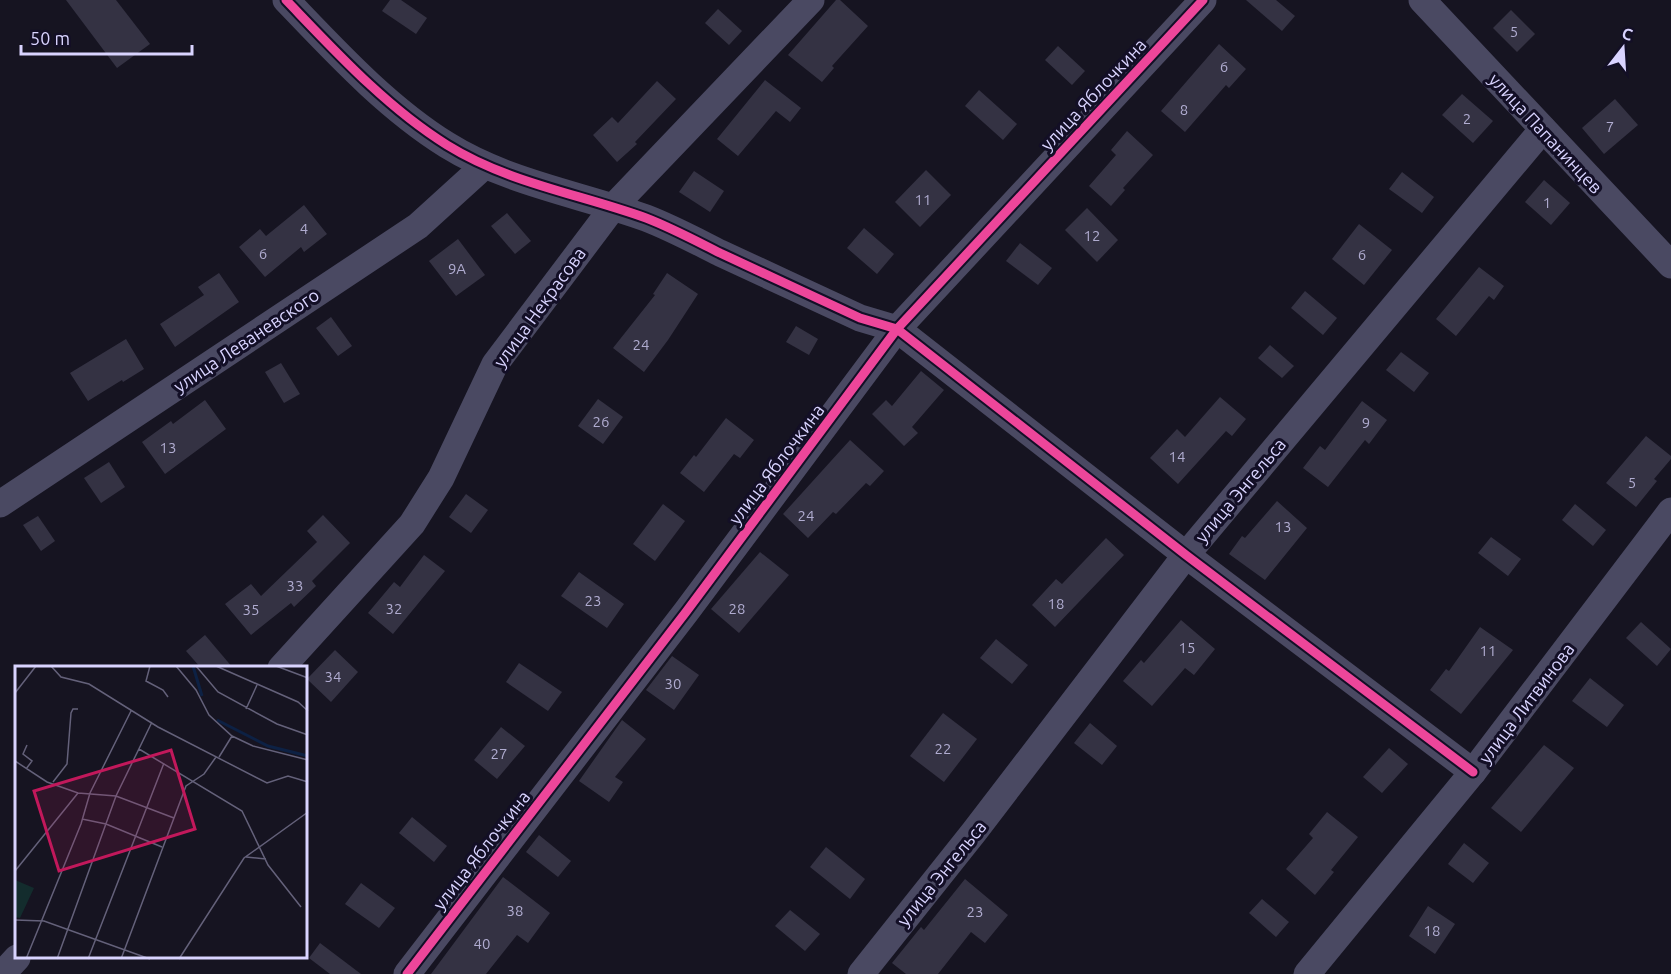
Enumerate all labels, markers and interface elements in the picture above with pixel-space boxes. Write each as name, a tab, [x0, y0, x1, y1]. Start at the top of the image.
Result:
scale bar	[21, 18, 192, 56]
north arrow	[1593, 18, 1653, 78]
house number: 5	[1510, 23, 1518, 40]
text: С	[1620, 24, 1635, 44]
text: 50 m	[30, 28, 70, 48]
street label: улица Яблочкина	[1036, 34, 1150, 154]
house number: 6	[1220, 58, 1228, 75]
street label: улица Папанинцев	[1485, 69, 1607, 197]
house number: 8	[1180, 101, 1188, 118]
house number: 2	[1463, 110, 1471, 127]
house number: 7	[1606, 118, 1614, 135]
house number: 11	[915, 191, 931, 208]
house number: 1	[1543, 194, 1551, 211]
house number: 4	[300, 220, 308, 237]
house number: 12	[1084, 227, 1100, 244]
street label: улица Некрасова	[489, 243, 589, 371]
house number: 6	[259, 245, 267, 262]
house number: 6	[1358, 246, 1366, 263]
house number: 9А	[448, 260, 466, 277]
street label: улица Леваневского	[170, 284, 322, 396]
house number: 24	[633, 336, 649, 353]
street label: улица Яблочкина	[724, 400, 828, 528]
house number: 26	[593, 413, 609, 430]
house number: 9	[1362, 414, 1370, 431]
street label: улица Энгельса	[1191, 434, 1289, 546]
house number: 13	[160, 439, 176, 456]
house number: 14	[1169, 448, 1185, 465]
house number: 5	[1628, 474, 1636, 491]
house number: 24	[798, 507, 814, 524]
house number: 13	[1275, 518, 1291, 535]
house number: 33	[287, 577, 303, 594]
house number: 23	[585, 592, 601, 609]
house number: 18	[1048, 595, 1064, 612]
house number: 32	[386, 600, 402, 617]
house number: 28	[729, 600, 745, 617]
house number: 35	[243, 601, 259, 618]
house number: 15	[1179, 639, 1195, 656]
street label: улица Литвинова	[1474, 639, 1578, 767]
house number: 11	[1480, 642, 1496, 659]
inset map	[15, 666, 308, 959]
house number: 34	[325, 668, 341, 685]
house number: 30	[665, 675, 681, 692]
house number: 22	[935, 740, 951, 757]
house number: 27	[491, 745, 507, 762]
street label: улица Яблочкина	[428, 787, 534, 913]
street label: улица Энгельса	[892, 816, 990, 930]
house number: 38	[507, 902, 523, 919]
house number: 23	[967, 903, 983, 920]
house number: 18	[1424, 922, 1440, 939]
house number: 40	[474, 935, 490, 952]

